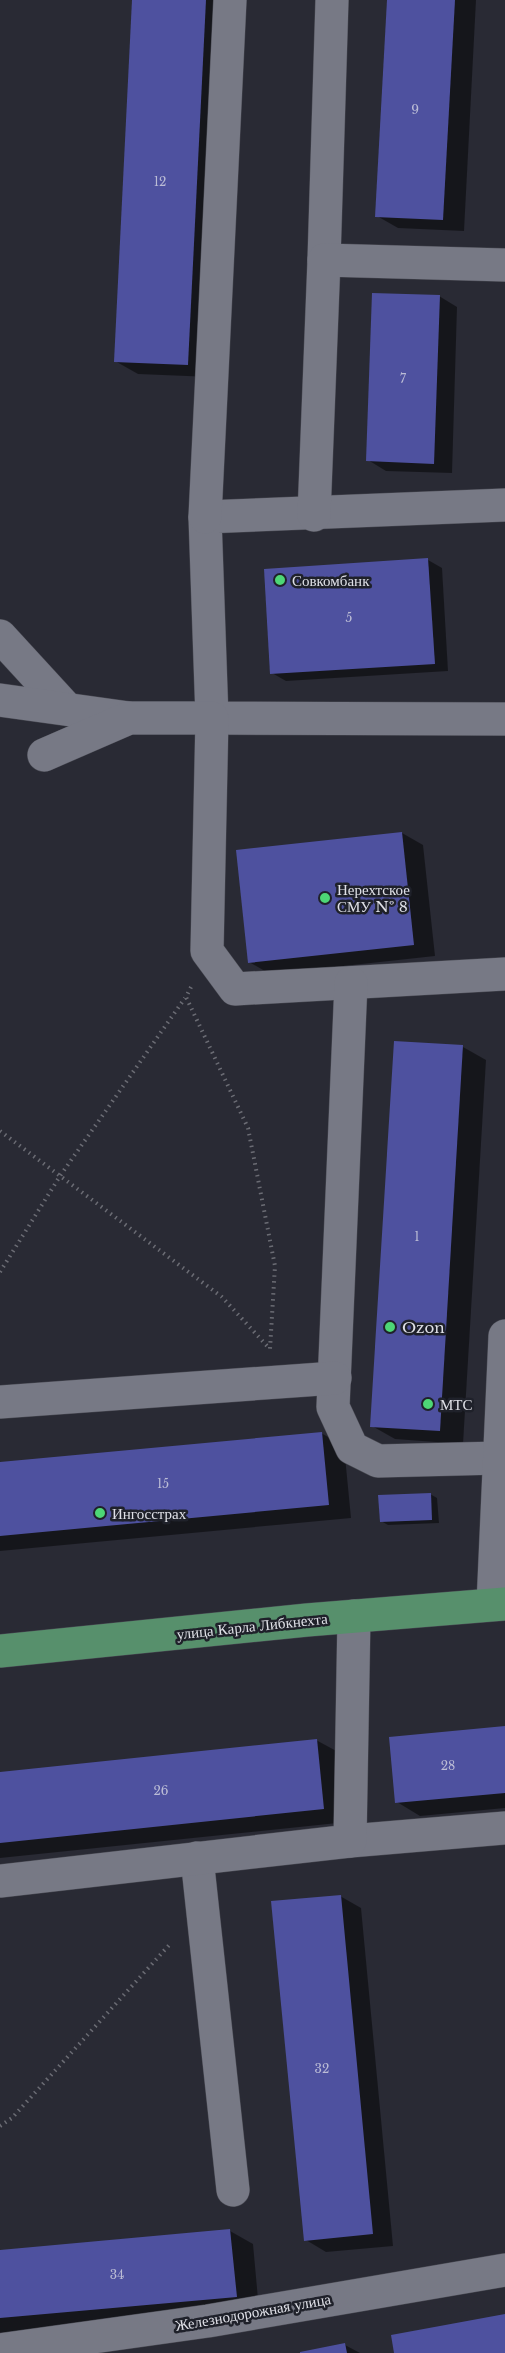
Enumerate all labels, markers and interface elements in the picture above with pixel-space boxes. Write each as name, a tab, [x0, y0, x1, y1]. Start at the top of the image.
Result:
house number: 9	[411, 102, 419, 117]
house number: 12	[154, 174, 166, 189]
house number: 7	[400, 371, 407, 386]
place label: Совкомбанк	[292, 571, 370, 590]
marker: Совкомбанк	[273, 573, 287, 587]
house number: 5	[346, 610, 353, 625]
place label: Нерехтское СМУ № 8	[337, 880, 410, 916]
marker: Нерехтское СМУ № 8	[318, 891, 332, 905]
house number: 1	[414, 1229, 420, 1244]
place label: Ozon	[402, 1318, 445, 1337]
marker: Ozon	[383, 1320, 397, 1334]
place label: МТС	[440, 1395, 473, 1414]
marker: МТС	[421, 1397, 435, 1411]
house number: 15	[157, 1476, 169, 1491]
place label: Ингосстрах	[112, 1504, 187, 1523]
marker: Ингосстрах	[93, 1506, 107, 1520]
street label: улица Карла Либкнехта	[176, 1609, 329, 1643]
house number: 28	[441, 1758, 455, 1773]
house number: 26	[153, 1783, 169, 1798]
house number: 32	[315, 2061, 329, 2076]
house number: 34	[110, 2267, 124, 2282]
street label: Железнодорожная улица	[174, 2289, 333, 2335]

